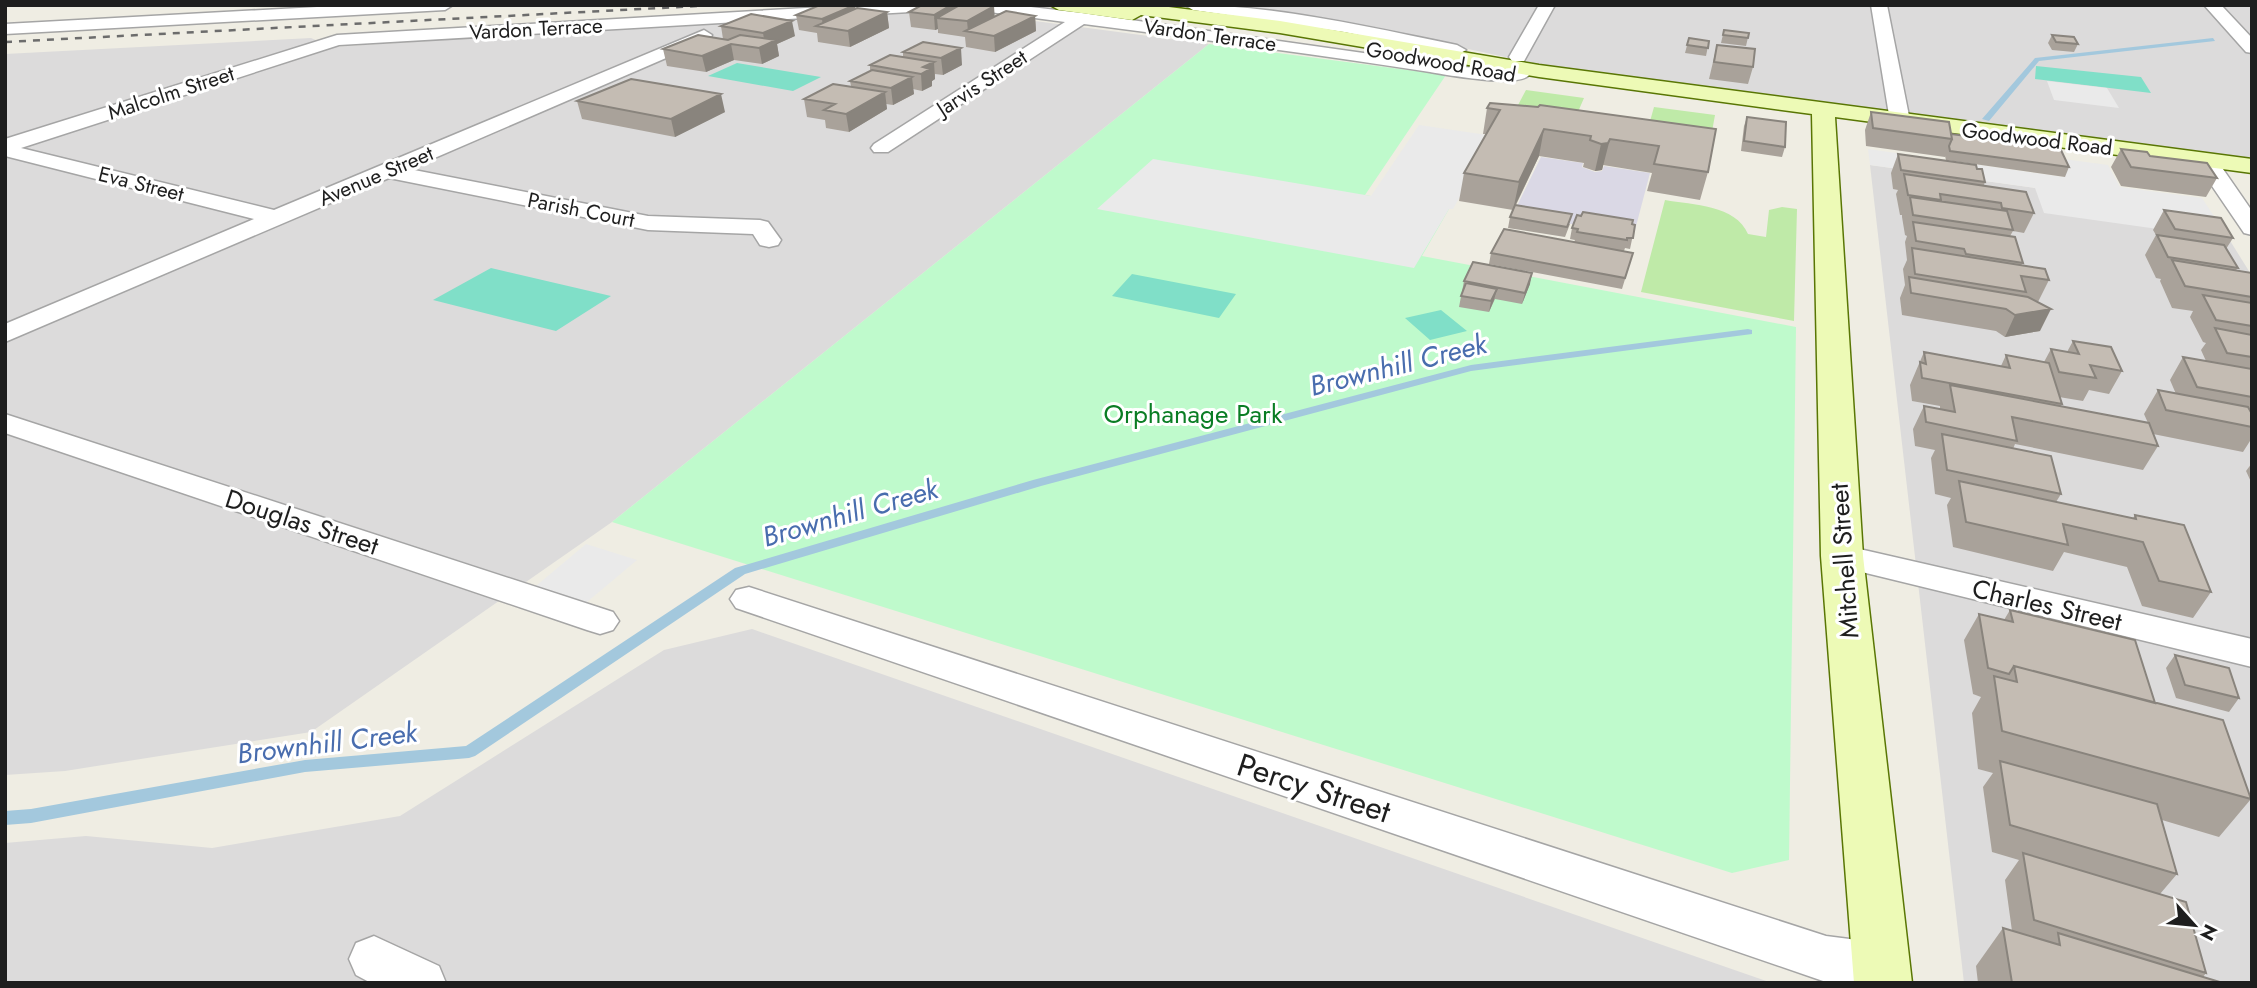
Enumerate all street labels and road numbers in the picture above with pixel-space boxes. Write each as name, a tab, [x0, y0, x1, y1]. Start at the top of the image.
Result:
street label: Vardon Terrace	[468, 11, 604, 47]
street label: Vardon Terrace	[1142, 11, 1278, 59]
street label: Goodwood Road	[1364, 34, 1518, 90]
street label: Jarvis Street	[928, 42, 1033, 125]
street label: Malcolm Street	[104, 58, 238, 128]
street label: Goodwood Road	[1960, 115, 2114, 163]
street label: Avenue Street	[314, 138, 438, 214]
street label: Eva Street	[95, 159, 187, 209]
street label: Parish Court	[525, 185, 637, 235]
street label: Douglas Street	[220, 479, 384, 565]
street label: Mitchell Street	[1820, 481, 1868, 640]
street label: Charles Street	[1968, 569, 2126, 641]
street label: Percy Street	[1231, 742, 1397, 835]

